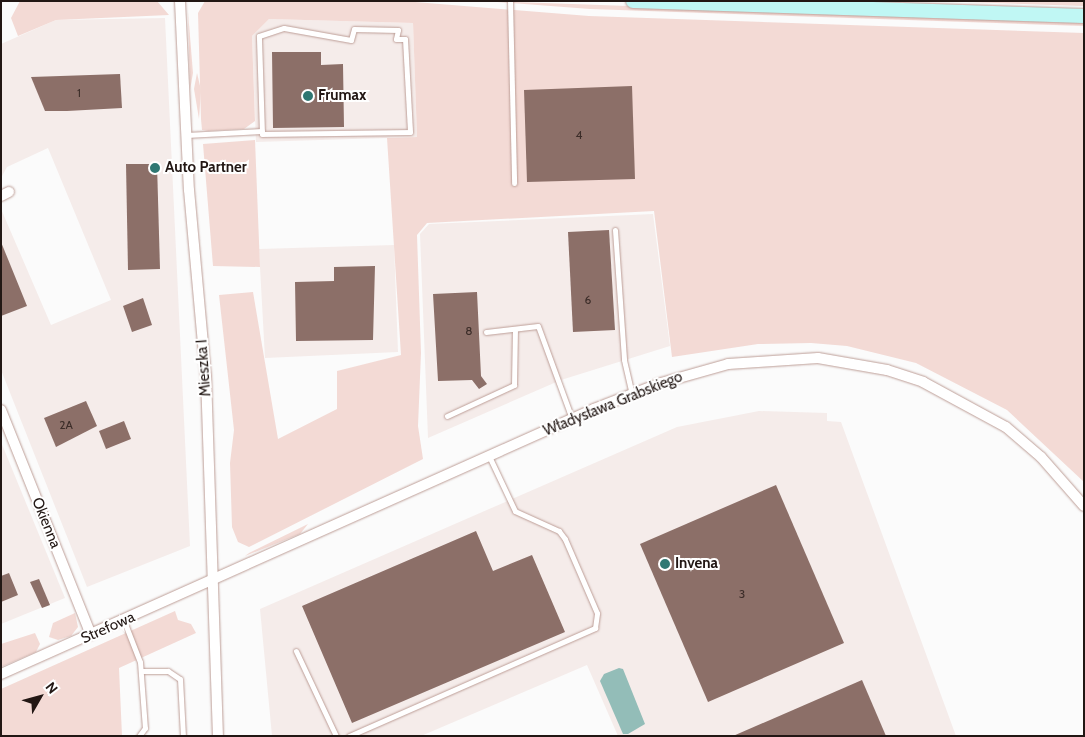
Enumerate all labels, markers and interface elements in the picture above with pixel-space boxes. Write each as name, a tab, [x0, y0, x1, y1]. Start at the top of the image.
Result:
house number: 1	[77, 86, 81, 100]
place label: Frumax	[318, 87, 366, 105]
marker: Frumax	[302, 90, 314, 102]
house number: 4	[576, 128, 582, 142]
place label: Auto Partner	[165, 159, 247, 177]
marker: Auto Partner	[149, 162, 161, 174]
house number: 6	[585, 293, 591, 307]
house number: 8	[465, 324, 473, 338]
street label: Mieszka I	[193, 339, 215, 397]
street label: Władysława Grabskiego	[541, 368, 685, 440]
house number: 2A	[59, 418, 73, 432]
street label: Okienna	[28, 495, 64, 551]
place label: Invena	[675, 555, 718, 573]
marker: Invena	[659, 558, 671, 570]
house number: 3	[739, 587, 745, 601]
street label: Strefowa	[78, 608, 138, 648]
north arrow	[15, 672, 65, 722]
text: N	[42, 678, 62, 697]

